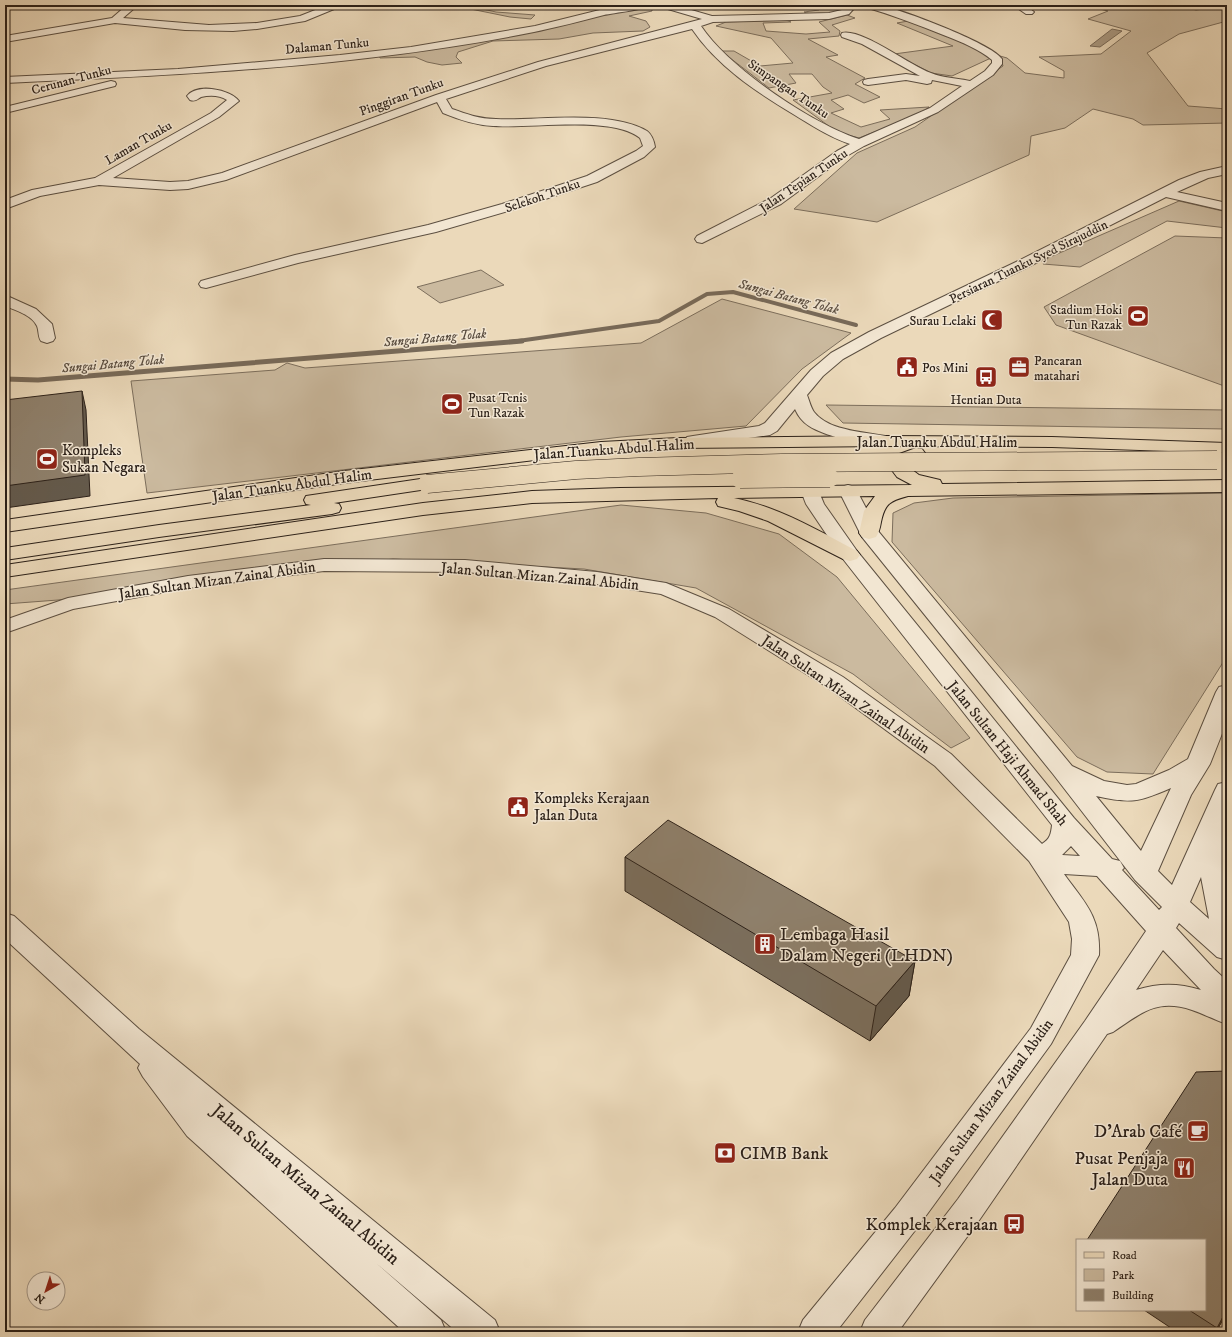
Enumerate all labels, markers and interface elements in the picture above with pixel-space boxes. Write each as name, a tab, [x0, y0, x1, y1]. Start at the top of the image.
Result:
street label: Dalaman Tunku	[284, 34, 370, 58]
street label: Simpangan Tunku	[745, 56, 832, 122]
street label: Cerunan Tunku	[30, 62, 113, 98]
street label: Pinggiran Tunku	[357, 74, 446, 120]
street label: Laman Tunku	[102, 117, 175, 168]
street label: Jalan Tepian Tunku	[756, 145, 851, 217]
street label: Selekoh Tunku	[503, 176, 582, 216]
street label: Persiaran Tuanku Syed Sirajuddin	[947, 216, 1111, 308]
water label: Sungai Batang Tolak	[736, 276, 841, 318]
place label: Stadium Hoki Tun Razak	[1050, 302, 1123, 333]
sports icon: Stadium Hoki Tun Razak	[1125, 303, 1151, 329]
mosque icon: Surau Lelaki	[979, 307, 1005, 333]
place label: Surau Lelaki	[910, 313, 976, 329]
water label: Sungai Batang Tolak	[382, 325, 488, 351]
water label: Sungai Batang Tolak	[60, 351, 166, 377]
place label: Pancaran matahari	[1034, 353, 1082, 384]
public building icon: Pos Mini	[894, 354, 920, 380]
office icon: Pancaran matahari	[1006, 354, 1032, 380]
place label: Pos Mini	[922, 360, 968, 376]
bus stop icon: Hentian Duta	[973, 364, 999, 390]
place label: Pusat Tenis Tun Razak	[468, 390, 527, 421]
sports icon: Pusat Tenis Tun Razak	[439, 391, 465, 417]
place label: Hentian Duta	[950, 392, 1022, 408]
street label: Jalan Tuanku Abdul Halim	[854, 433, 1018, 452]
street label: Jalan Tuanku Abdul Halim	[531, 434, 695, 465]
place label: Kompleks Sukan Negara	[62, 441, 146, 477]
sports icon: Kompleks Sukan Negara	[34, 446, 60, 472]
street label: Jalan Tuanku Abdul Halim	[209, 465, 373, 506]
street label: Jalan Sultan Mizan Zainal Abidin	[115, 557, 317, 604]
street label: Jalan Sultan Mizan Zainal Abidin	[438, 558, 640, 595]
street label: Jalan Sultan Mizan Zainal Abidin	[756, 630, 934, 758]
street label: Jalan Sultan Haji Ahmad Shah	[942, 675, 1072, 830]
place label: Kompleks Kerajaan Jalan Duta	[532, 789, 650, 825]
public building icon: Kompleks Kerajaan Jalan Duta	[505, 794, 531, 820]
place label: Lembaga Hasil Dalam Negeri (LHDN)	[780, 924, 953, 967]
building icon: Lembaga Hasil Dalam Negeri (LHDN)	[752, 931, 778, 957]
street label: Jalan Sultan Mizan Zainal Abidin	[924, 1015, 1058, 1189]
street label: Jalan Sultan Mizan Zainal Abidin	[205, 1098, 404, 1270]
cafe icon: D'Arab Café	[1185, 1118, 1211, 1144]
place label: D'Arab Café	[1094, 1121, 1183, 1143]
bank icon: CIMB Bank	[712, 1140, 738, 1166]
place label: CIMB Bank	[740, 1143, 829, 1165]
place label: Pusat Penjaja Jalan Duta	[1075, 1148, 1168, 1191]
restaurant icon: Pusat Penjaja Jalan Duta	[1171, 1155, 1197, 1181]
bus stop icon: Komplek Kerajaan	[1001, 1211, 1027, 1237]
place label: Komplek Kerajaan	[865, 1214, 999, 1236]
legend	[1076, 1239, 1206, 1311]
text: Road	[1112, 1248, 1137, 1263]
text: Park	[1112, 1268, 1134, 1283]
north arrow	[26, 1271, 66, 1311]
text: Building	[1112, 1288, 1153, 1303]
text: N	[32, 1290, 48, 1306]

